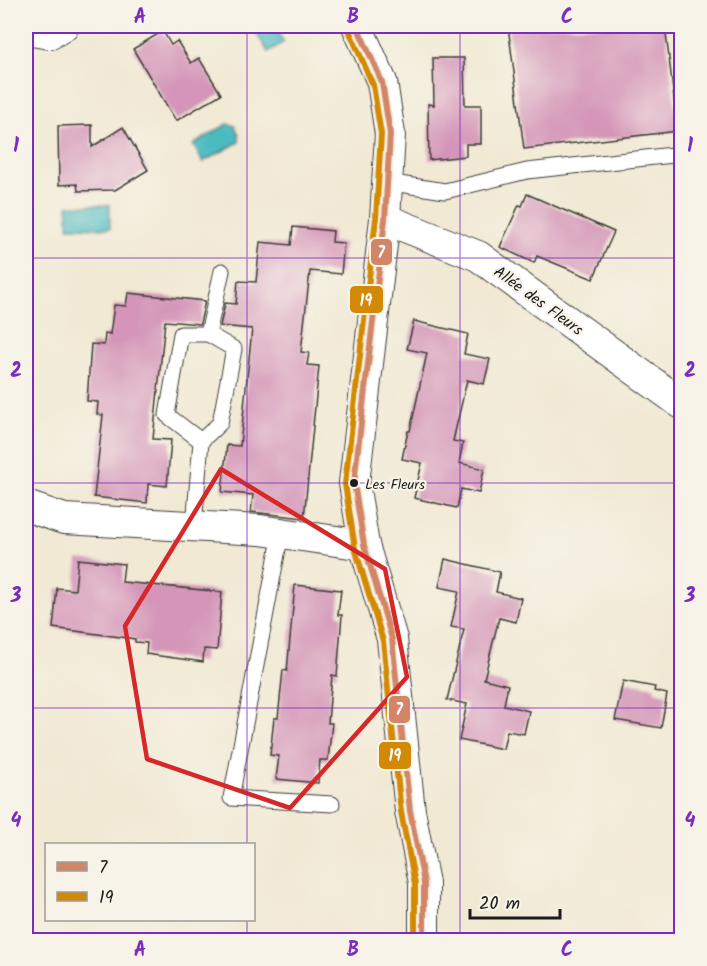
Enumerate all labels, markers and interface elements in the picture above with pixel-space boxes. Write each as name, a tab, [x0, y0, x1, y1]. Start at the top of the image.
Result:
text: A	[134, 2, 146, 34]
text: B	[347, 2, 359, 34]
text: C	[561, 2, 573, 34]
text: 1	[13, 131, 19, 163]
text: 1	[687, 131, 693, 163]
line badge: 7	[370, 238, 393, 266]
text: 7	[377, 241, 385, 266]
street label: Allée des Fleurs	[488, 260, 588, 343]
line badge: 19	[349, 285, 384, 314]
text: 19	[360, 289, 372, 314]
text: 2	[10, 356, 22, 388]
text: 2	[684, 356, 696, 388]
place label: Les Fleurs	[365, 474, 425, 496]
marker: Les Fleurs	[348, 477, 360, 489]
text: 3	[10, 581, 22, 613]
text: 3	[684, 581, 696, 613]
line badge: 7	[388, 695, 411, 724]
text: 7	[395, 698, 403, 723]
line badge: 19	[378, 741, 412, 770]
text: 19	[389, 744, 401, 769]
text: 4	[11, 806, 22, 838]
text: 4	[685, 806, 696, 838]
legend	[45, 843, 255, 921]
text: 7	[99, 854, 108, 883]
scale bar	[470, 882, 560, 920]
text: 19	[99, 884, 114, 913]
text: 20 m	[479, 890, 520, 919]
text: A	[134, 935, 146, 966]
text: B	[347, 935, 359, 966]
text: C	[561, 935, 573, 966]

